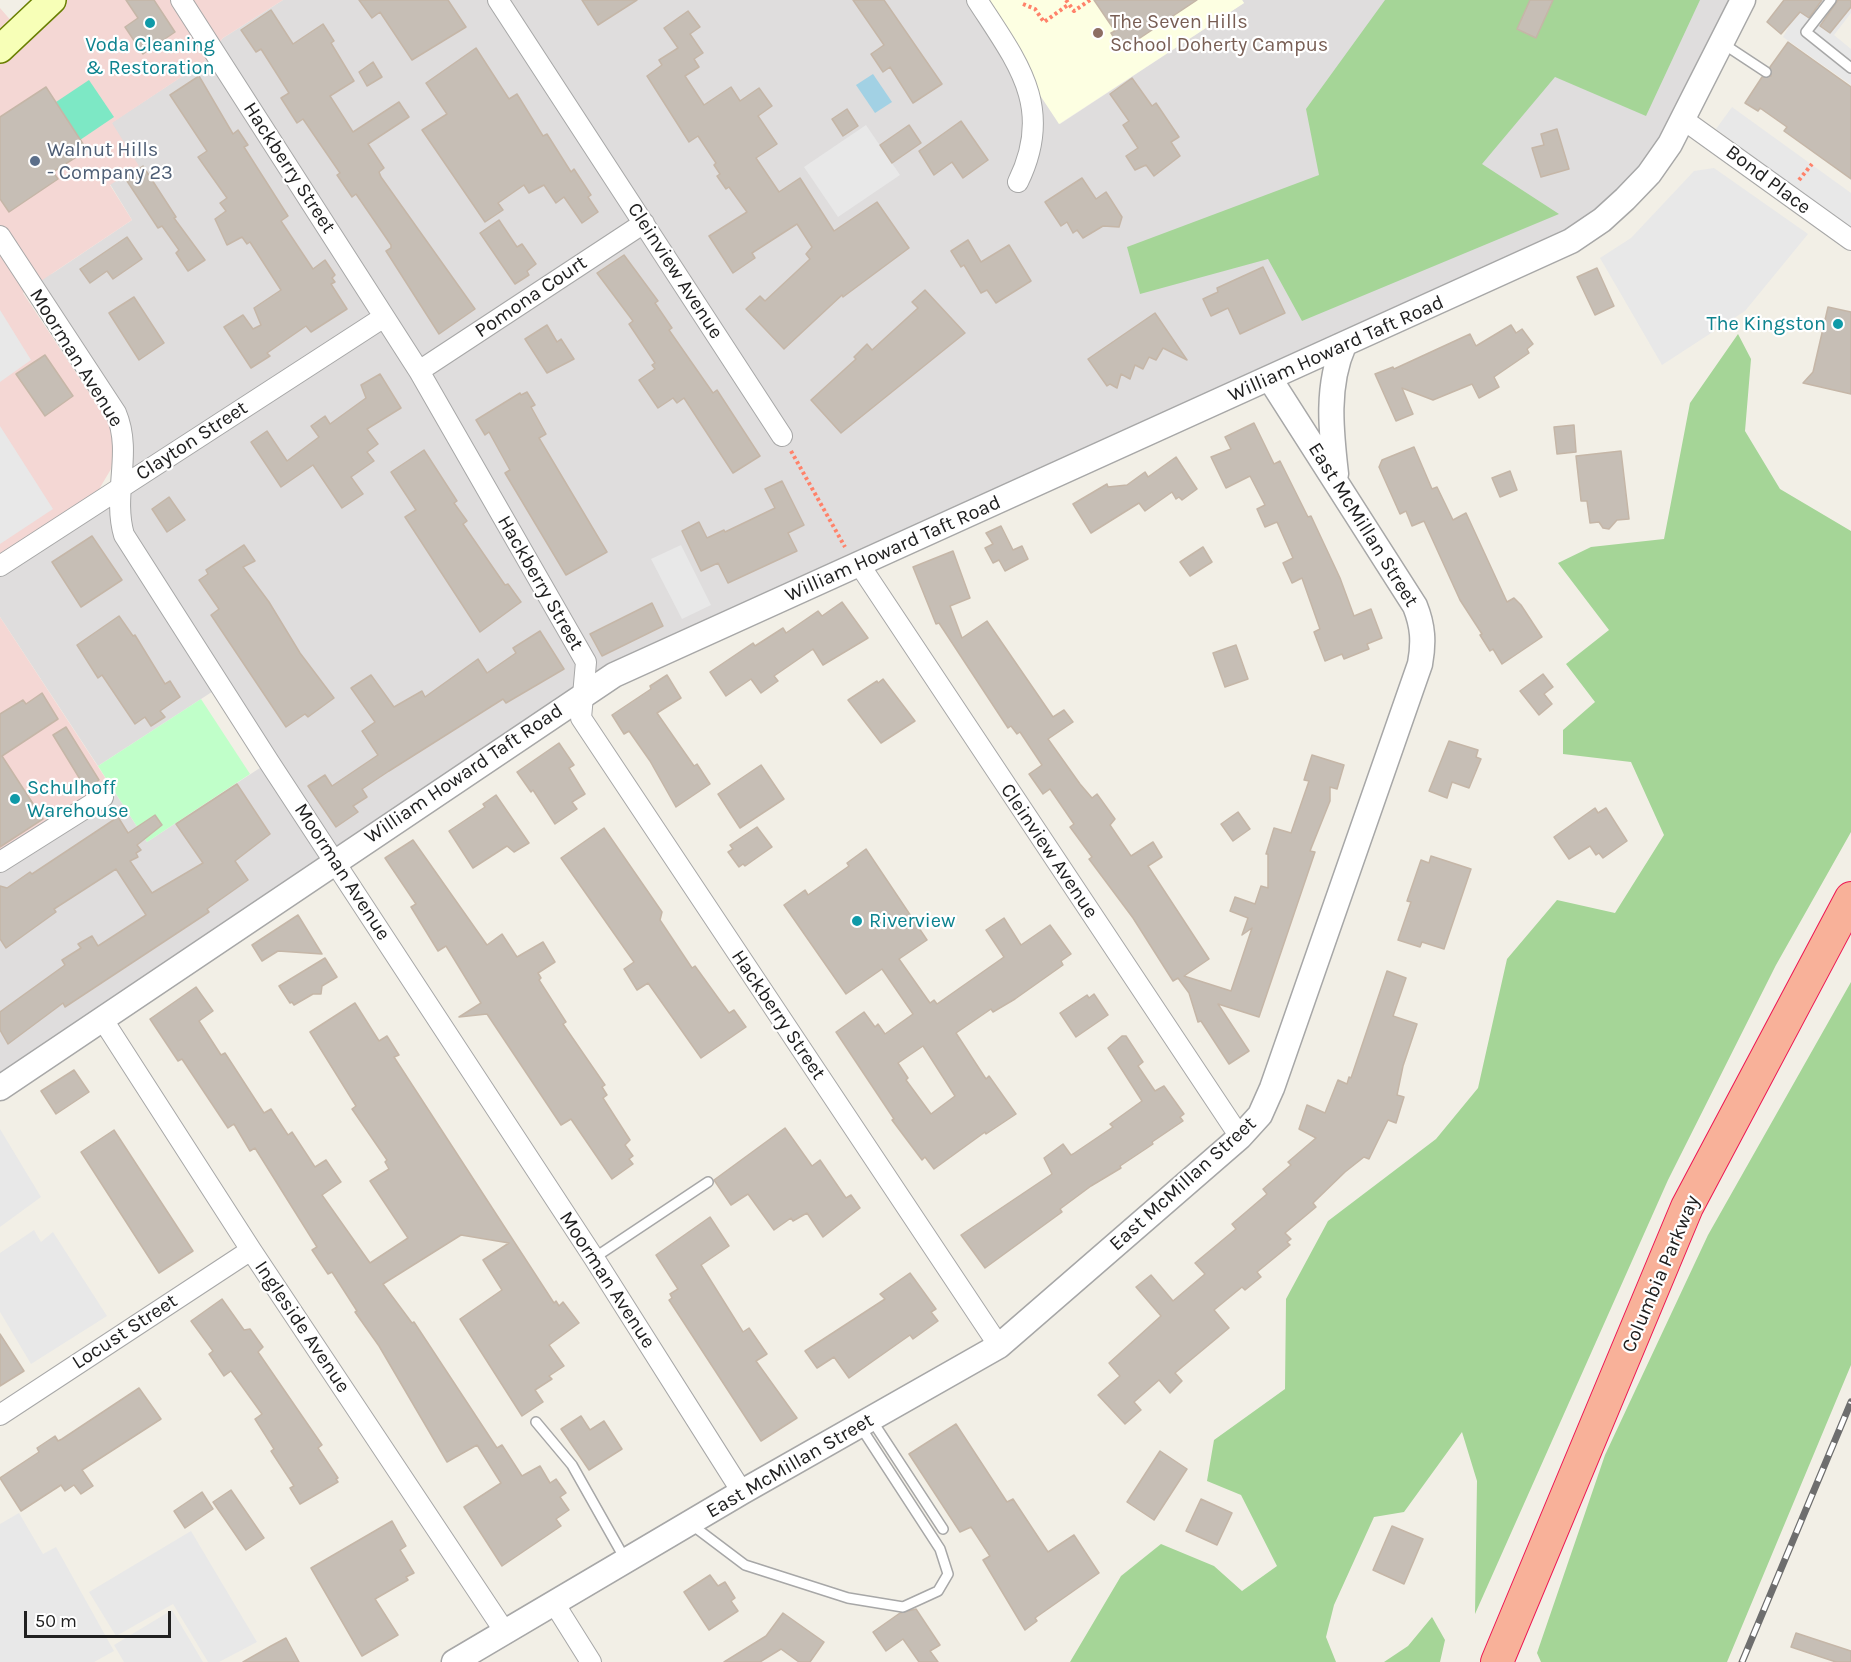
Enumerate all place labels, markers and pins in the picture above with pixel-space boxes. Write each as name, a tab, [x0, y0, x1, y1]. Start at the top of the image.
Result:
place label: The Seven Hills School Doherty Campus	[1110, 10, 1328, 57]
marker: Voda Cleaning & Restoration	[143, 16, 157, 30]
marker: The Seven Hills School Doherty Campus	[1091, 26, 1105, 40]
place label: Voda Cleaning & Restoration	[85, 33, 215, 80]
place label: Walnut Hills - Company 23	[47, 138, 173, 185]
marker: Walnut Hills - Company 23	[28, 154, 42, 168]
place label: The Kingston	[1706, 312, 1826, 336]
marker: The Kingston	[1831, 317, 1845, 331]
place label: Schulhoff Warehouse	[27, 776, 129, 823]
marker: Schulhoff Warehouse	[8, 792, 22, 806]
place label: Riverview	[869, 909, 956, 933]
marker: Riverview	[850, 914, 864, 928]

